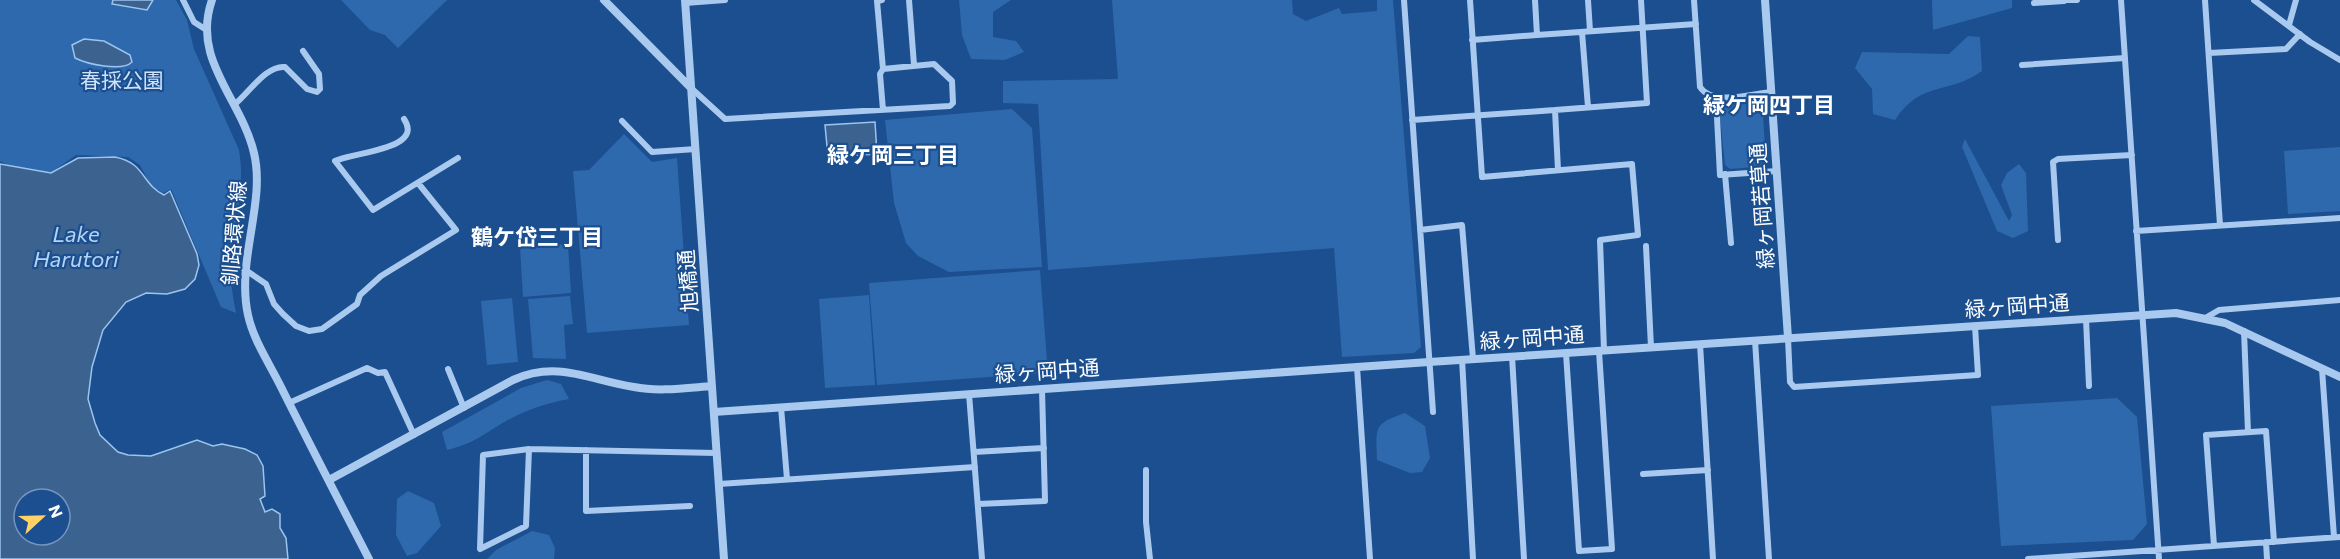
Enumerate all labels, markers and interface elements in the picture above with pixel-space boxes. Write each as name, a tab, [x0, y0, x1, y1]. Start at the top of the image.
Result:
park label: 春採公園	[80, 67, 164, 92]
district label: 緑ケ岡四丁目	[1703, 91, 1835, 118]
district label: 緑ケ岡三丁目	[827, 141, 959, 168]
street label: 緑ヶ岡若草通	[1744, 142, 1778, 270]
street label: 釧路環状線	[216, 180, 250, 286]
water label: Lake Harutori	[33, 220, 120, 272]
district label: 鶴ケ岱三丁目	[471, 223, 603, 250]
street label: 旭橋通	[672, 249, 702, 313]
street label: 緑ヶ岡中通	[1964, 289, 2070, 321]
street label: 緑ヶ岡中通	[1479, 321, 1585, 353]
street label: 緑ヶ岡中通	[994, 354, 1100, 386]
north arrow	[12, 487, 72, 547]
text: N	[45, 502, 67, 520]

